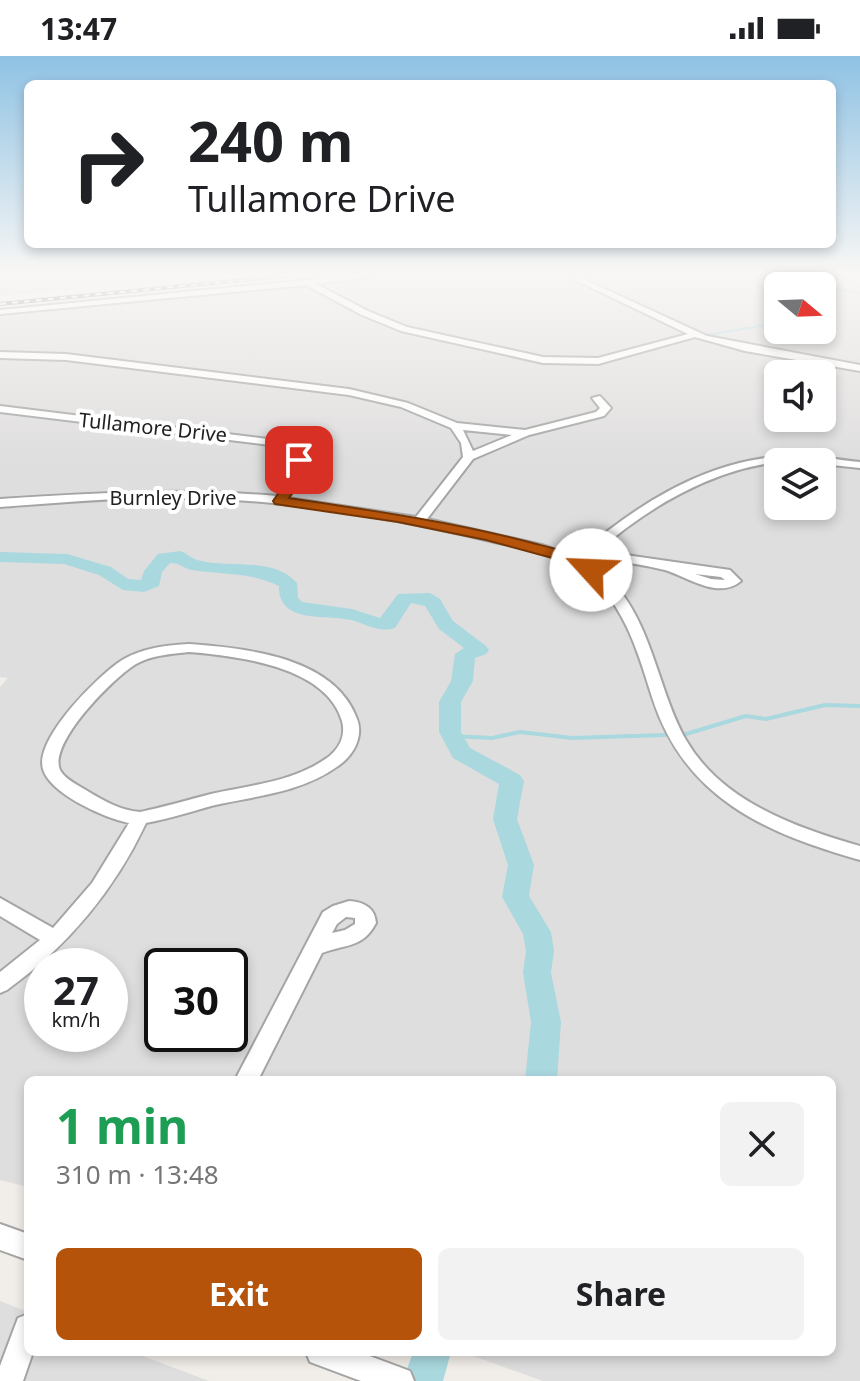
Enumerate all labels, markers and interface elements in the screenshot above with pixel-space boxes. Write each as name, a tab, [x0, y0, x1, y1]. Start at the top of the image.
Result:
text: 13:47	[40, 8, 117, 49]
text: 240 m	[188, 102, 353, 178]
icon: right	[56, 112, 160, 216]
text: Tullamore Drive	[188, 174, 456, 223]
north arrow	[764, 272, 836, 344]
map controls	[764, 272, 836, 520]
button: sound	[764, 360, 836, 432]
street label: Tullamore Drive	[78, 406, 228, 448]
pin	[265, 426, 333, 494]
icon: arrive	[277, 438, 321, 482]
button: layers	[764, 448, 836, 520]
street label: Burnley Drive	[110, 484, 236, 511]
position arrow	[549, 528, 633, 612]
speed limit sign: 30	[144, 948, 248, 1052]
text: 27	[53, 962, 99, 1017]
text: km/h	[51, 1006, 101, 1033]
text: 1 min	[56, 1093, 188, 1158]
button: close	[720, 1102, 804, 1186]
text: 310 m · 13:48	[56, 1156, 219, 1192]
button: Exit	[56, 1248, 422, 1340]
button: Share	[438, 1248, 804, 1340]

